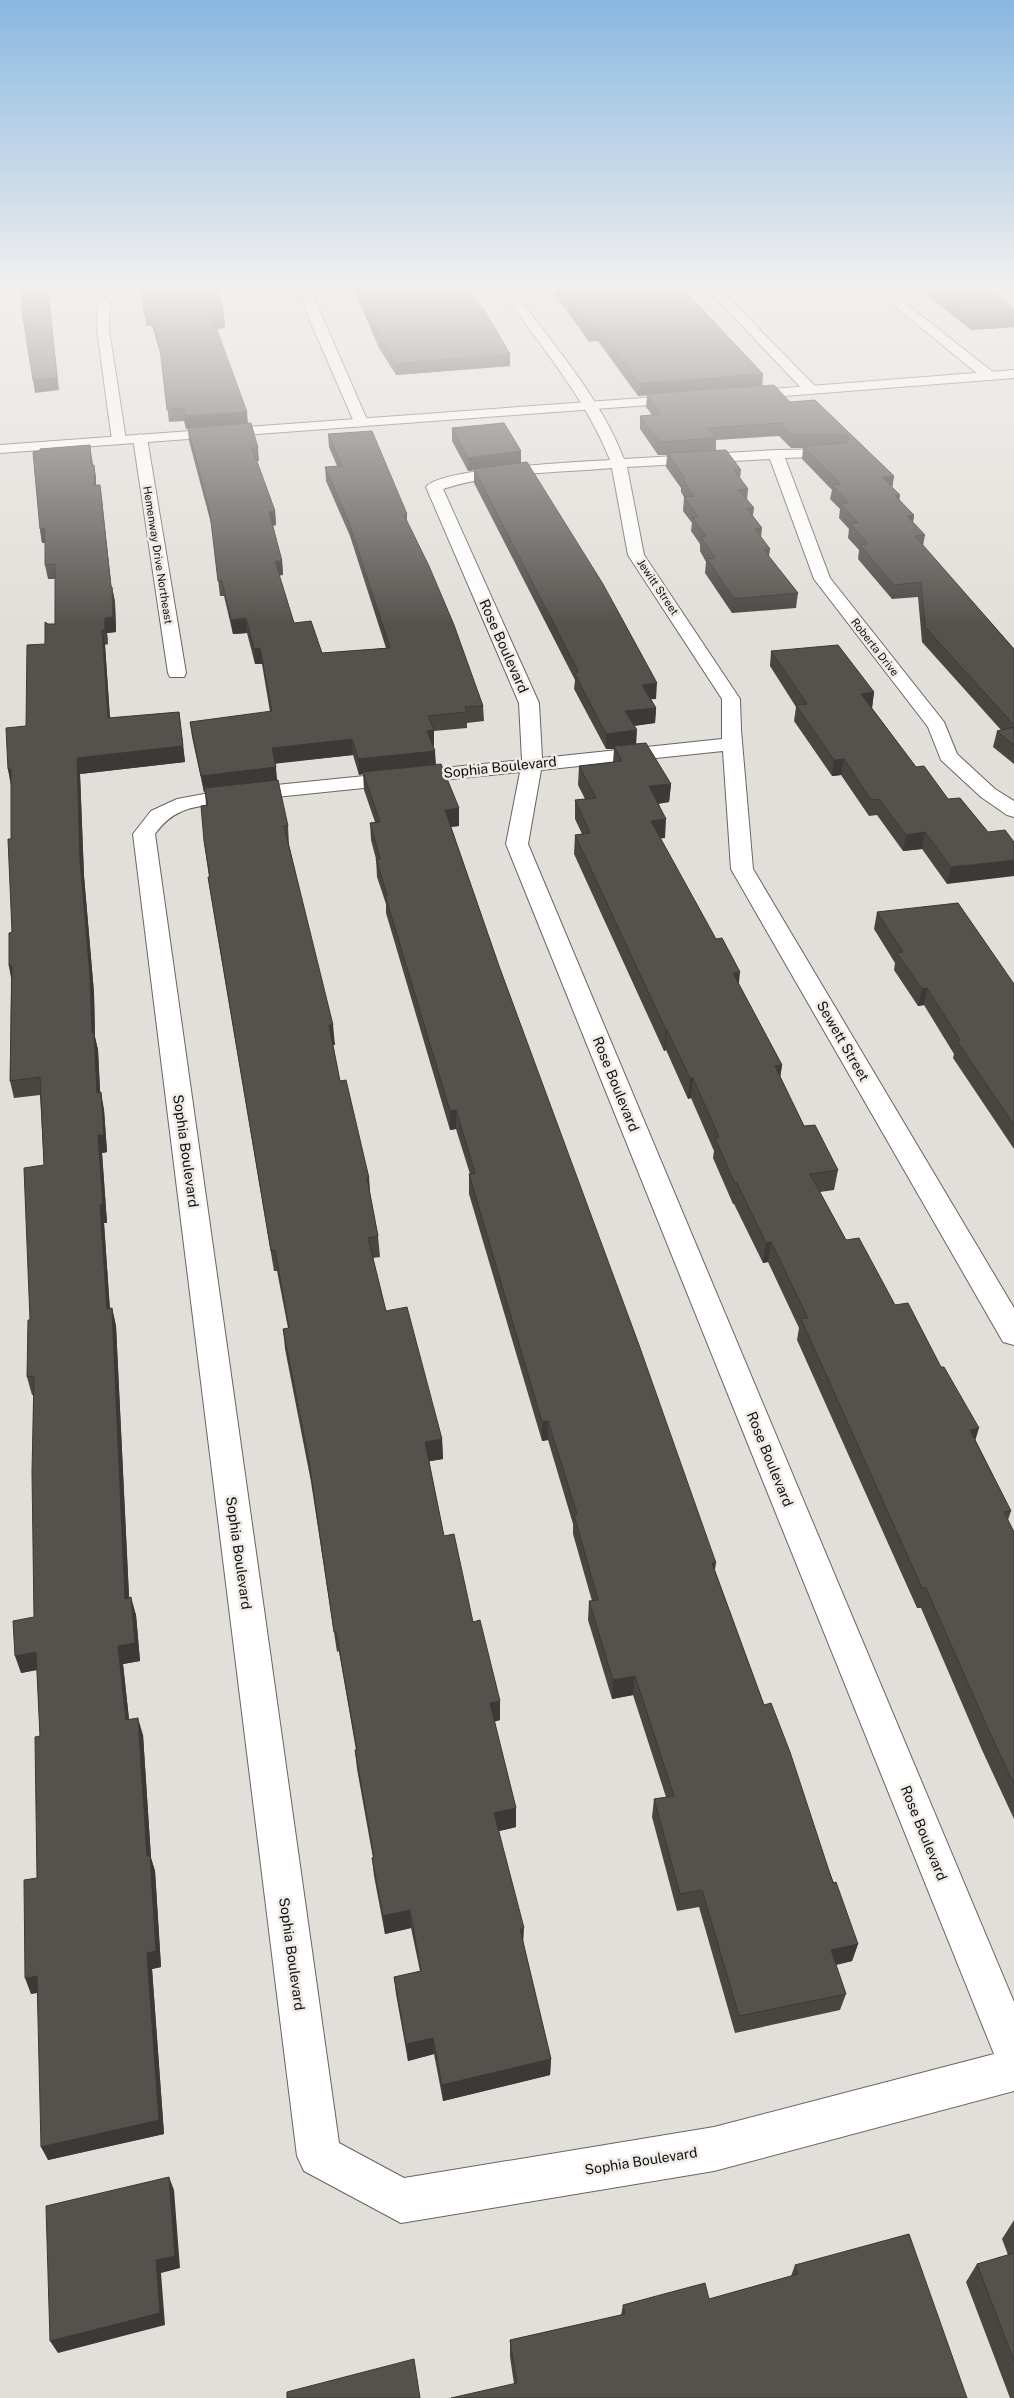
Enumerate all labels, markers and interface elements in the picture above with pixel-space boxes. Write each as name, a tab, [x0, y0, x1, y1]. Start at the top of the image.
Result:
street label: Hemenway Drive Northeast	[141, 485, 175, 625]
street label: Jewitt Street	[635, 557, 681, 617]
street label: Rose Boulevard	[476, 597, 532, 695]
street label: Roberta Drive	[849, 616, 901, 678]
street label: Sophia Boulevard	[443, 753, 557, 781]
street label: Sewett Street	[814, 998, 872, 1084]
street label: Rose Boulevard	[590, 1034, 642, 1134]
street label: Sophia Boulevard	[170, 1093, 202, 1209]
street label: Rose Boulevard	[744, 1409, 796, 1509]
street label: Sophia Boulevard	[223, 1495, 255, 1611]
street label: Rose Boulevard	[898, 1783, 950, 1883]
street label: Sophia Boulevard	[276, 1896, 308, 2012]
street label: Sophia Boulevard	[584, 2144, 698, 2178]

